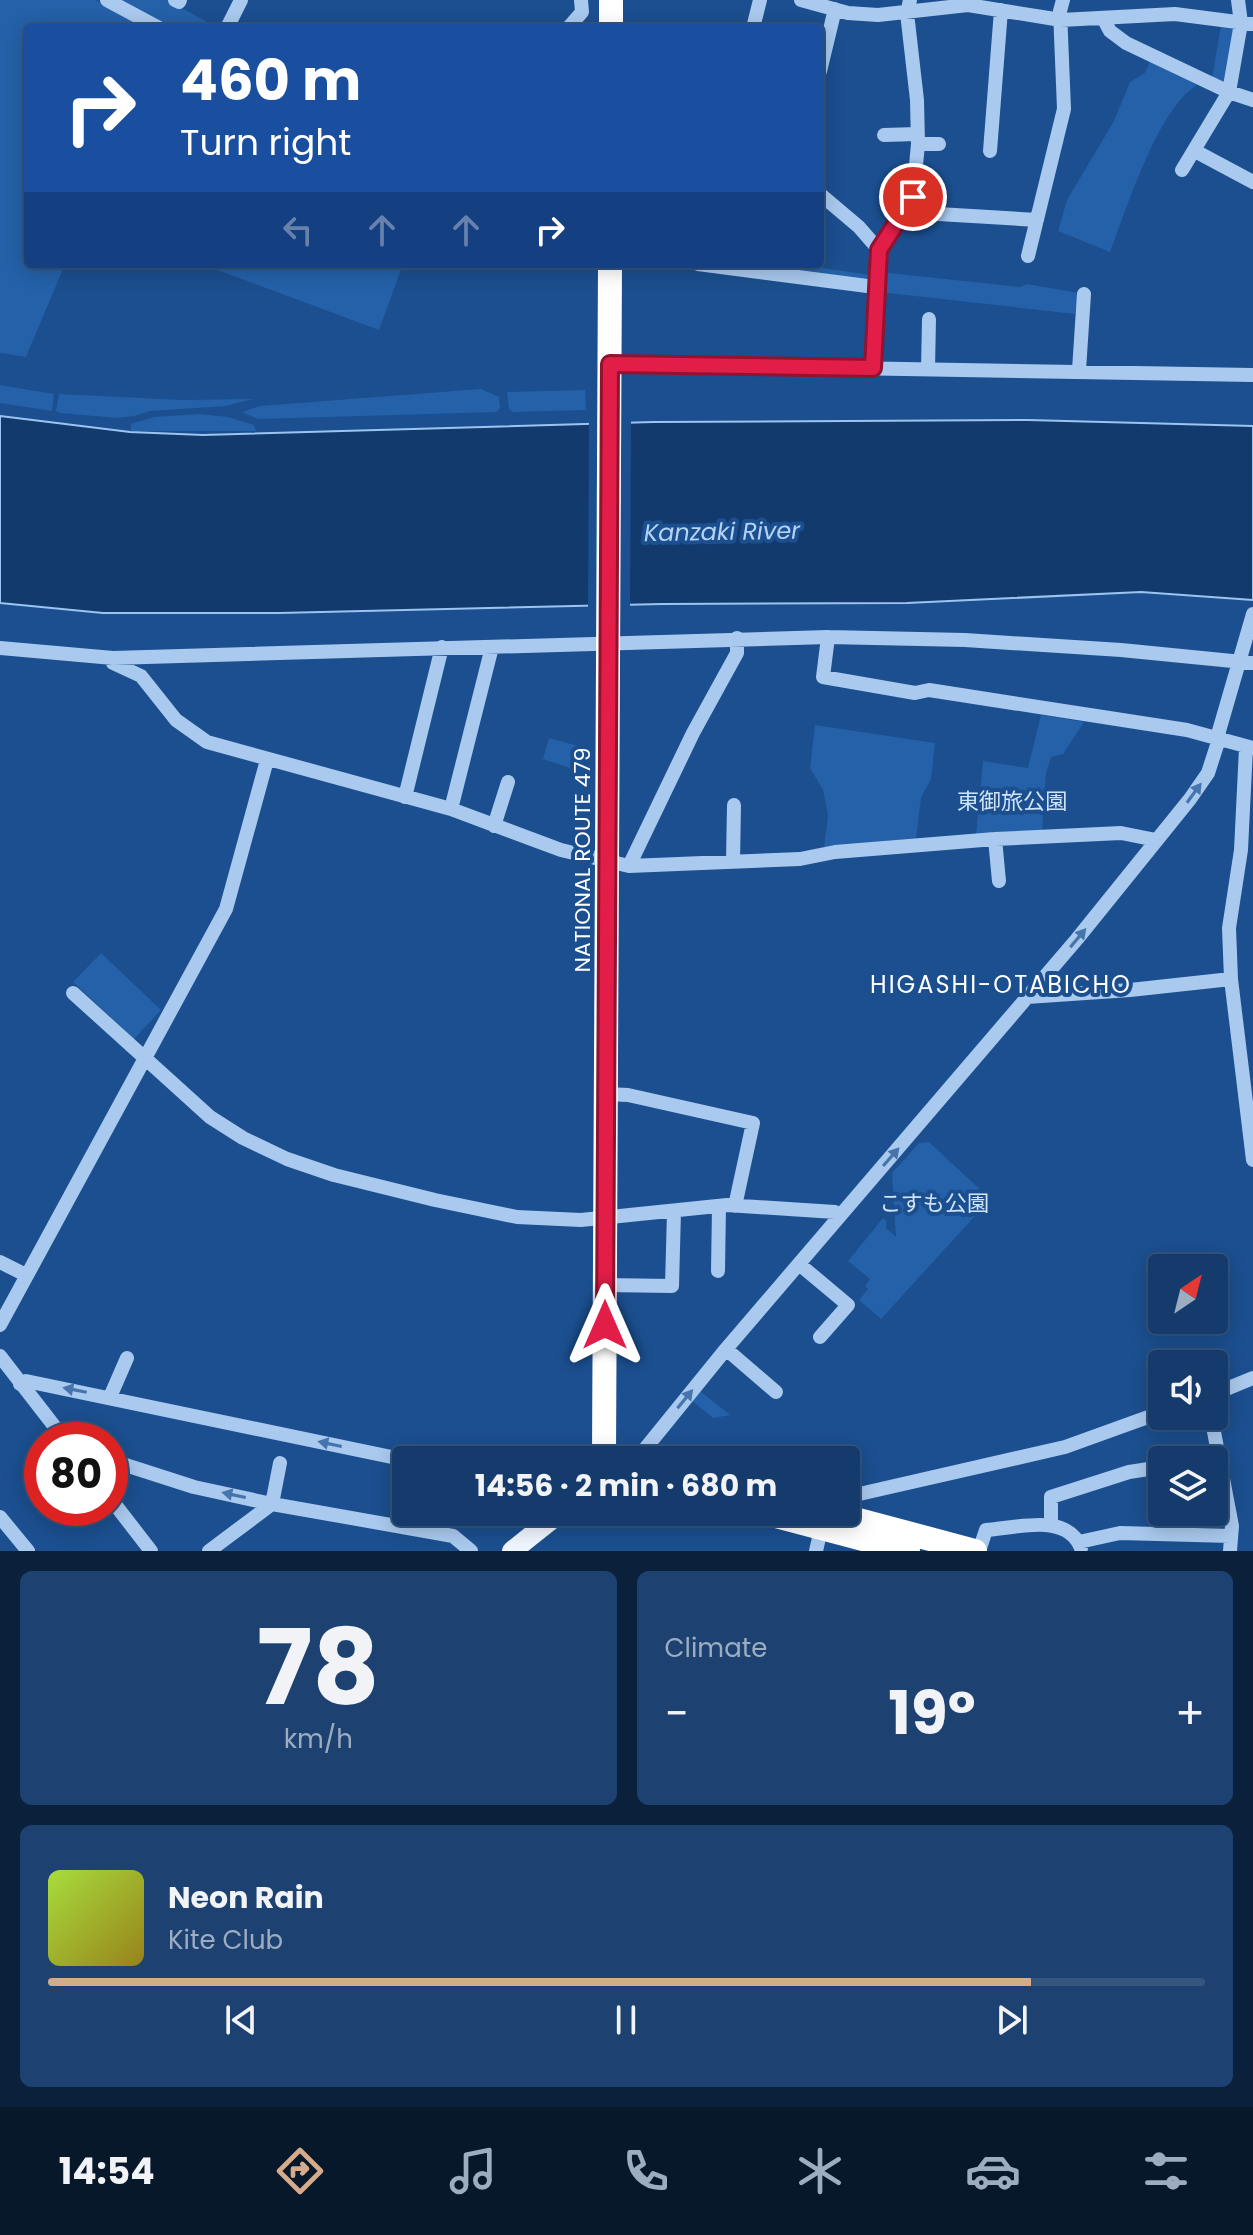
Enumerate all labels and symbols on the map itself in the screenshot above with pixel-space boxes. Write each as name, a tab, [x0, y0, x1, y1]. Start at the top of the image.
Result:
pin	[879, 163, 947, 231]
water label: Kanzaki River	[644, 514, 801, 549]
street label: NATIONAL ROUTE 479	[567, 748, 598, 972]
one-way arrow	[1186, 782, 1202, 804]
park label: 東御旅公園	[957, 786, 1067, 817]
one-way arrow	[1069, 928, 1086, 948]
district label: HIGASHI-OTABICHO	[870, 968, 1132, 1001]
one-way arrow	[881, 1147, 899, 1166]
park label: こすも公園	[879, 1188, 989, 1219]
north arrow	[1148, 1254, 1228, 1334]
position arrow	[563, 1283, 647, 1367]
one-way arrow	[63, 1384, 88, 1396]
one-way arrow	[676, 1389, 693, 1409]
speed limit sign: 80	[24, 1422, 128, 1526]
one-way arrow	[317, 1437, 342, 1450]
one-way arrow	[222, 1488, 247, 1501]

